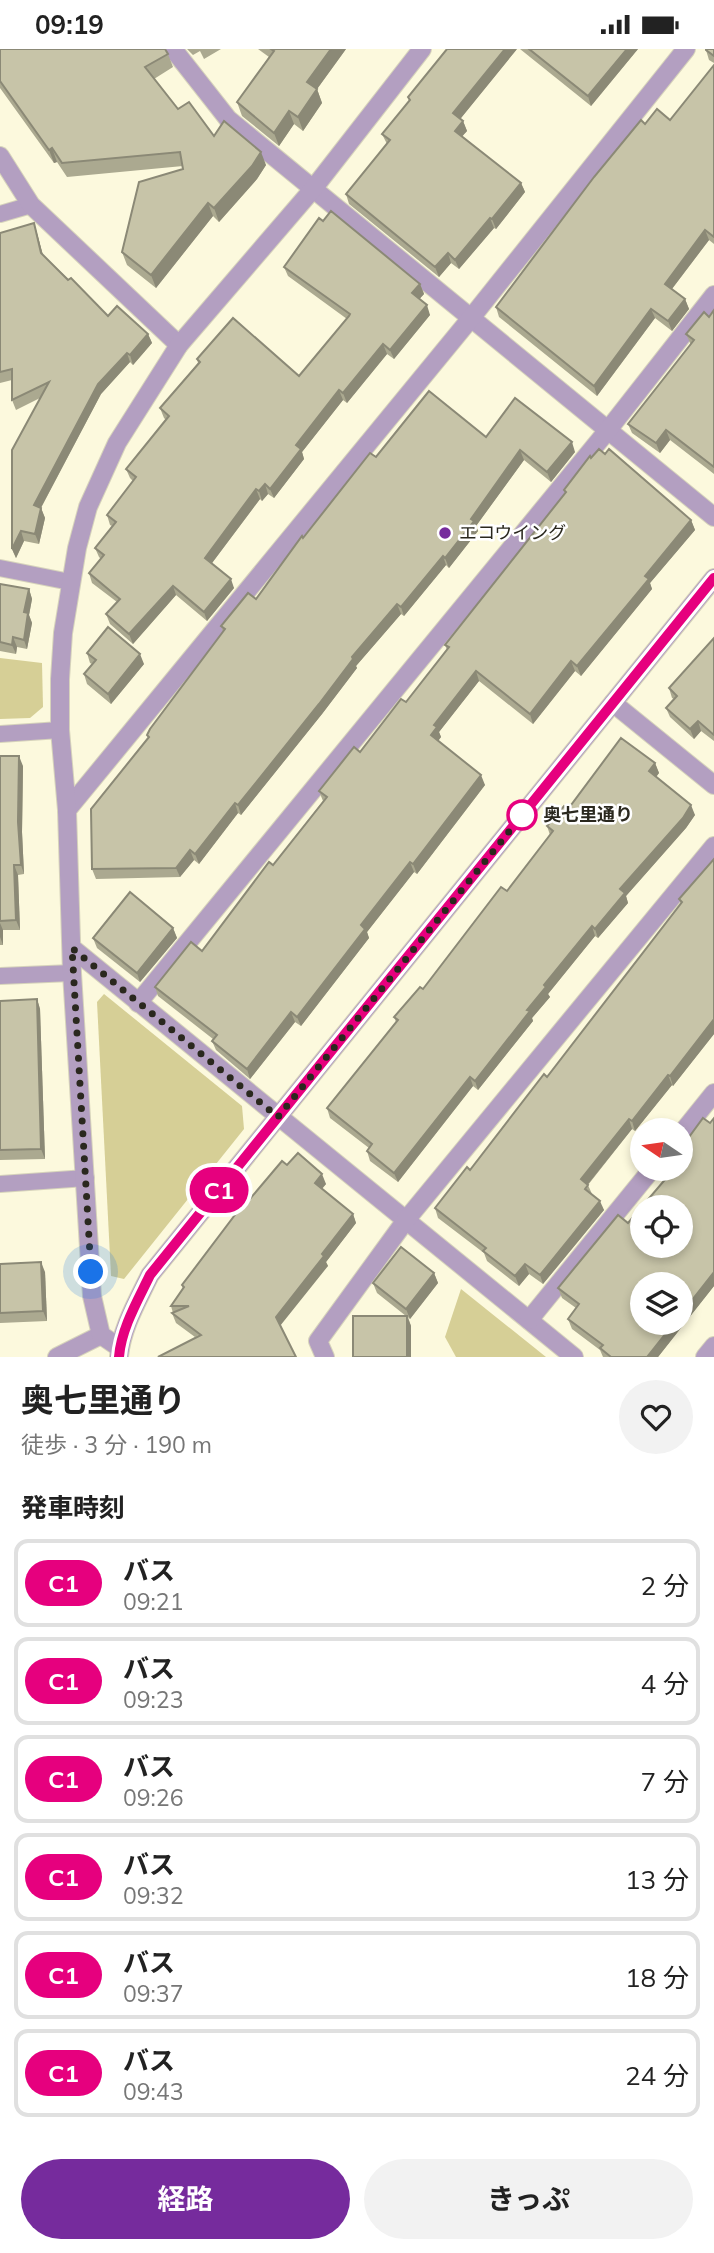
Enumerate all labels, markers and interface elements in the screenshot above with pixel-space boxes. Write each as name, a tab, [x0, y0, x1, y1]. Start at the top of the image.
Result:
text: 09:19	[35, 8, 104, 41]
place label: エコウイング	[459, 521, 566, 544]
marker: エコウイング	[437, 525, 453, 541]
marker: 奥七里通り	[507, 800, 537, 830]
place label: 奥七里通り	[543, 803, 633, 826]
north arrow	[630, 1118, 693, 1181]
map controls	[630, 1118, 693, 1335]
line badge: C1	[188, 1167, 250, 1213]
text: C1	[204, 1175, 234, 1205]
button: locate	[630, 1195, 693, 1258]
your location	[73, 1254, 108, 1289]
button: layers	[630, 1272, 693, 1335]
text: 奥七里通り	[21, 1379, 186, 1420]
button: heart	[619, 1380, 693, 1454]
text: 徒歩 · 3 分 · 190 m	[21, 1430, 212, 1459]
text: 発車時刻	[21, 1491, 125, 1524]
text: バス	[123, 1554, 175, 1587]
text: C1	[48, 1568, 79, 1598]
text: 2 分	[641, 1569, 689, 1602]
text: 09:21	[123, 1587, 183, 1616]
text: バス	[123, 1652, 175, 1685]
text: C1	[48, 1666, 79, 1696]
text: 4 分	[641, 1667, 689, 1700]
text: 09:23	[123, 1685, 183, 1714]
text: バス	[123, 1750, 175, 1783]
text: C1	[48, 1764, 79, 1794]
text: 7 分	[641, 1765, 689, 1798]
text: 09:26	[123, 1783, 183, 1812]
text: バス	[123, 1848, 175, 1881]
text: C1	[48, 1862, 79, 1892]
text: 13 分	[625, 1863, 689, 1896]
text: 09:32	[123, 1881, 183, 1910]
text: バス	[123, 1946, 175, 1979]
text: C1	[48, 1960, 79, 1990]
text: 18 分	[625, 1961, 689, 1994]
text: 09:37	[123, 1979, 183, 2008]
text: バス	[123, 2044, 175, 2077]
text: C1	[48, 2058, 79, 2088]
text: 24 分	[625, 2059, 689, 2092]
text: 09:43	[123, 2077, 183, 2106]
button: 経路	[21, 2159, 350, 2239]
button: きっぷ	[364, 2159, 693, 2239]

